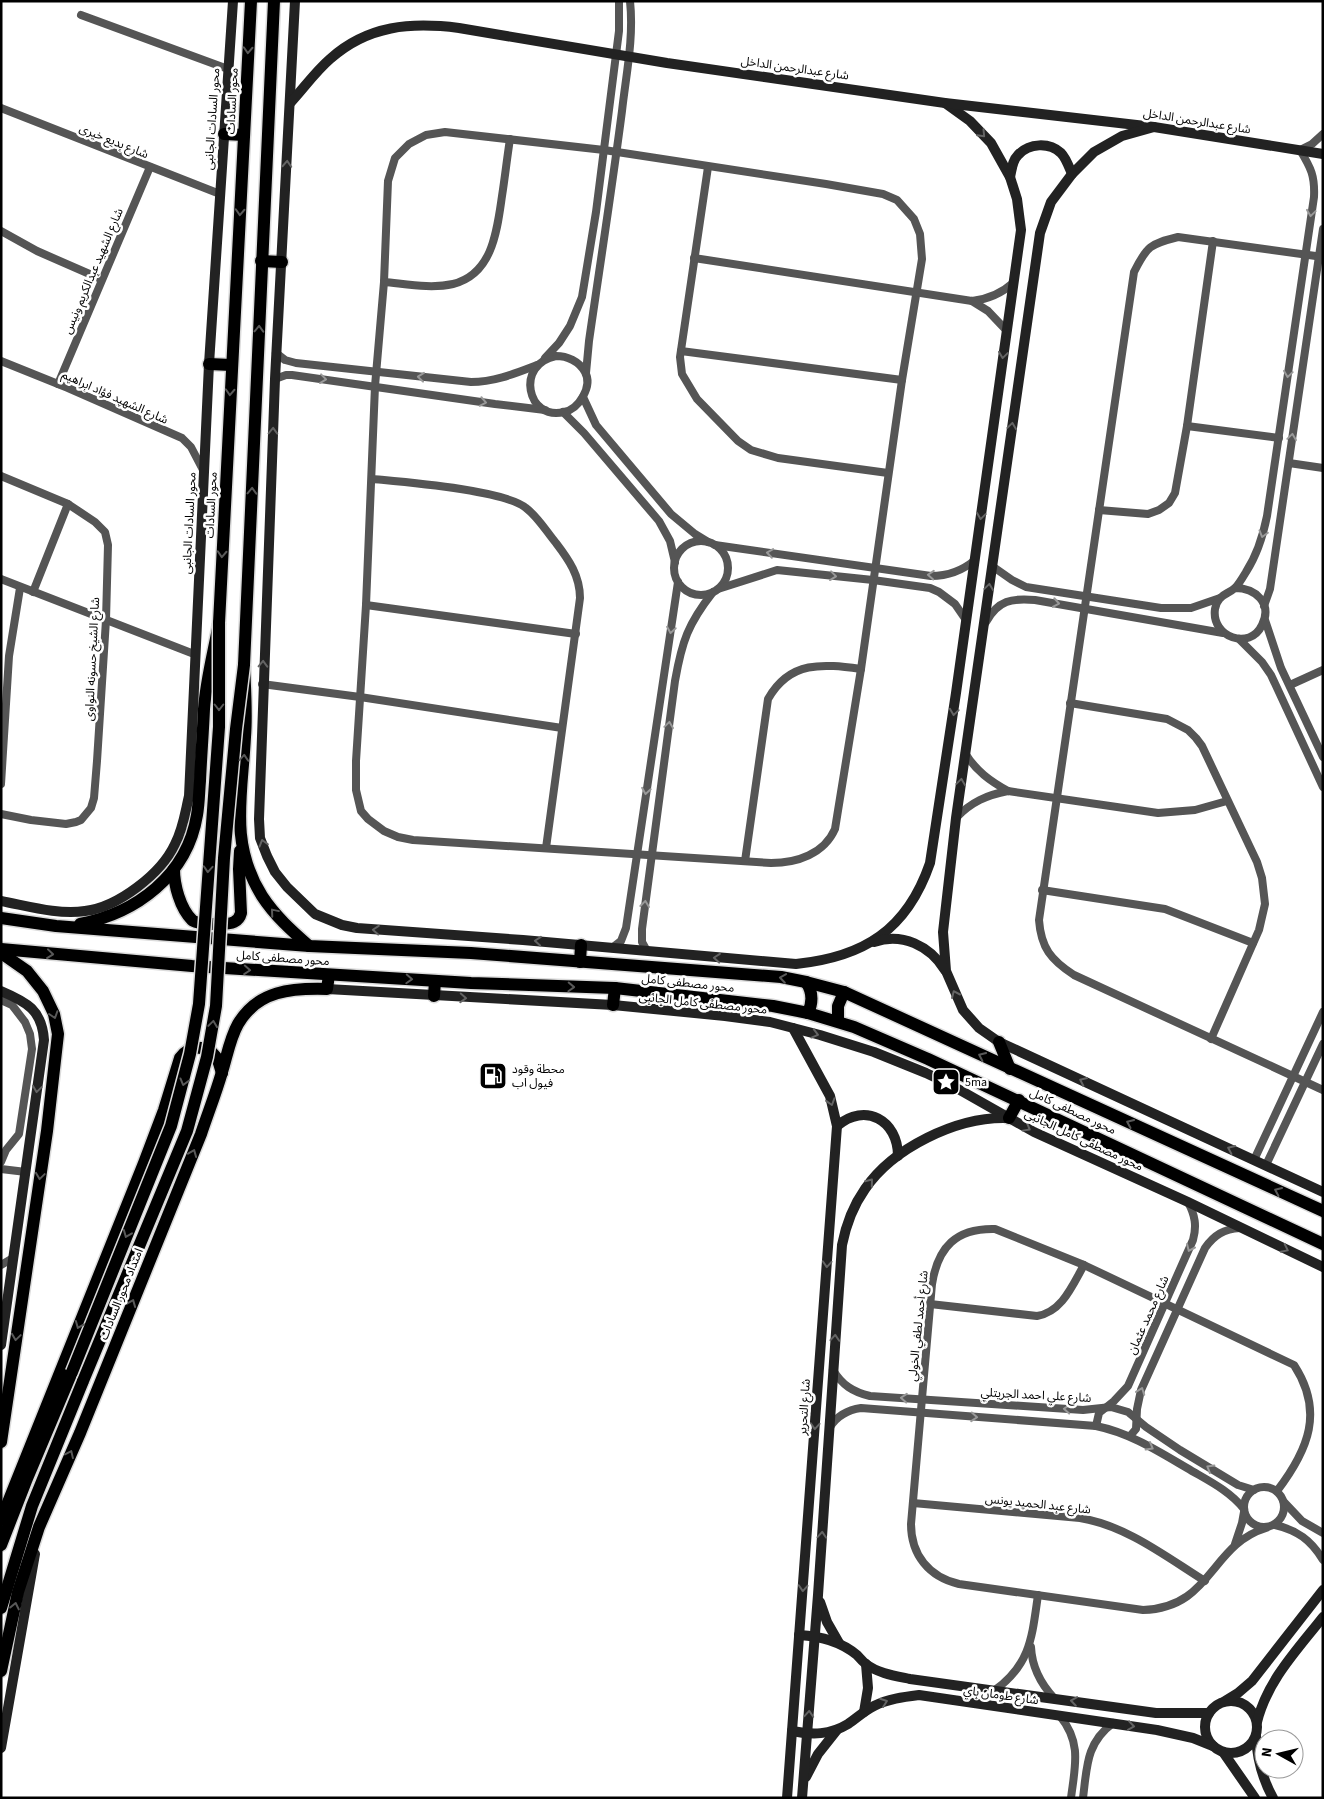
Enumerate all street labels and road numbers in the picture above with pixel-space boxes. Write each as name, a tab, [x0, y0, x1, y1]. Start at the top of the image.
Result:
street label: شارع عبدالرحمن الداخل	[740, 53, 850, 84]
street label: محور السادات الجانبى	[200, 67, 225, 171]
street label: محور السادات	[222, 67, 243, 135]
street label: شارع عبدالرحمن الداخل	[1142, 105, 1252, 138]
street label: شارع بديع خيرى	[77, 120, 151, 163]
street label: شارع الشهيد عبدالكريم ونيس	[59, 206, 128, 337]
street label: شارع الشهيد فؤاد ابراهيم	[59, 366, 171, 429]
street label: محور السادات	[201, 471, 222, 539]
street label: محور السادات الجانبى	[178, 472, 201, 575]
street label: شارع الشيخ حسونه النواوى	[81, 597, 104, 721]
street label: محور مصطفى كامل	[236, 947, 330, 970]
street label: محور مصطفى كامل	[641, 970, 735, 997]
street label: محور مصطفى كامل الجانبى	[638, 988, 768, 1019]
street label: محور مصطفى كامل	[1027, 1084, 1119, 1139]
street label: محور مصطفى كامل الجانبى	[1022, 1105, 1146, 1175]
street label: امتداد محور السادات	[95, 1246, 148, 1343]
street label: شارع أحمد لطفي الخولي	[904, 1270, 934, 1382]
street label: شارع محمد عثمان	[1123, 1273, 1173, 1357]
street label: شارع التحرير	[794, 1378, 815, 1437]
street label: شارع علي احمد الجريتلي	[980, 1384, 1092, 1408]
street label: شارع عبد الحميد يونس	[984, 1490, 1092, 1519]
street label: شارع طومان باي	[962, 1682, 1040, 1710]

